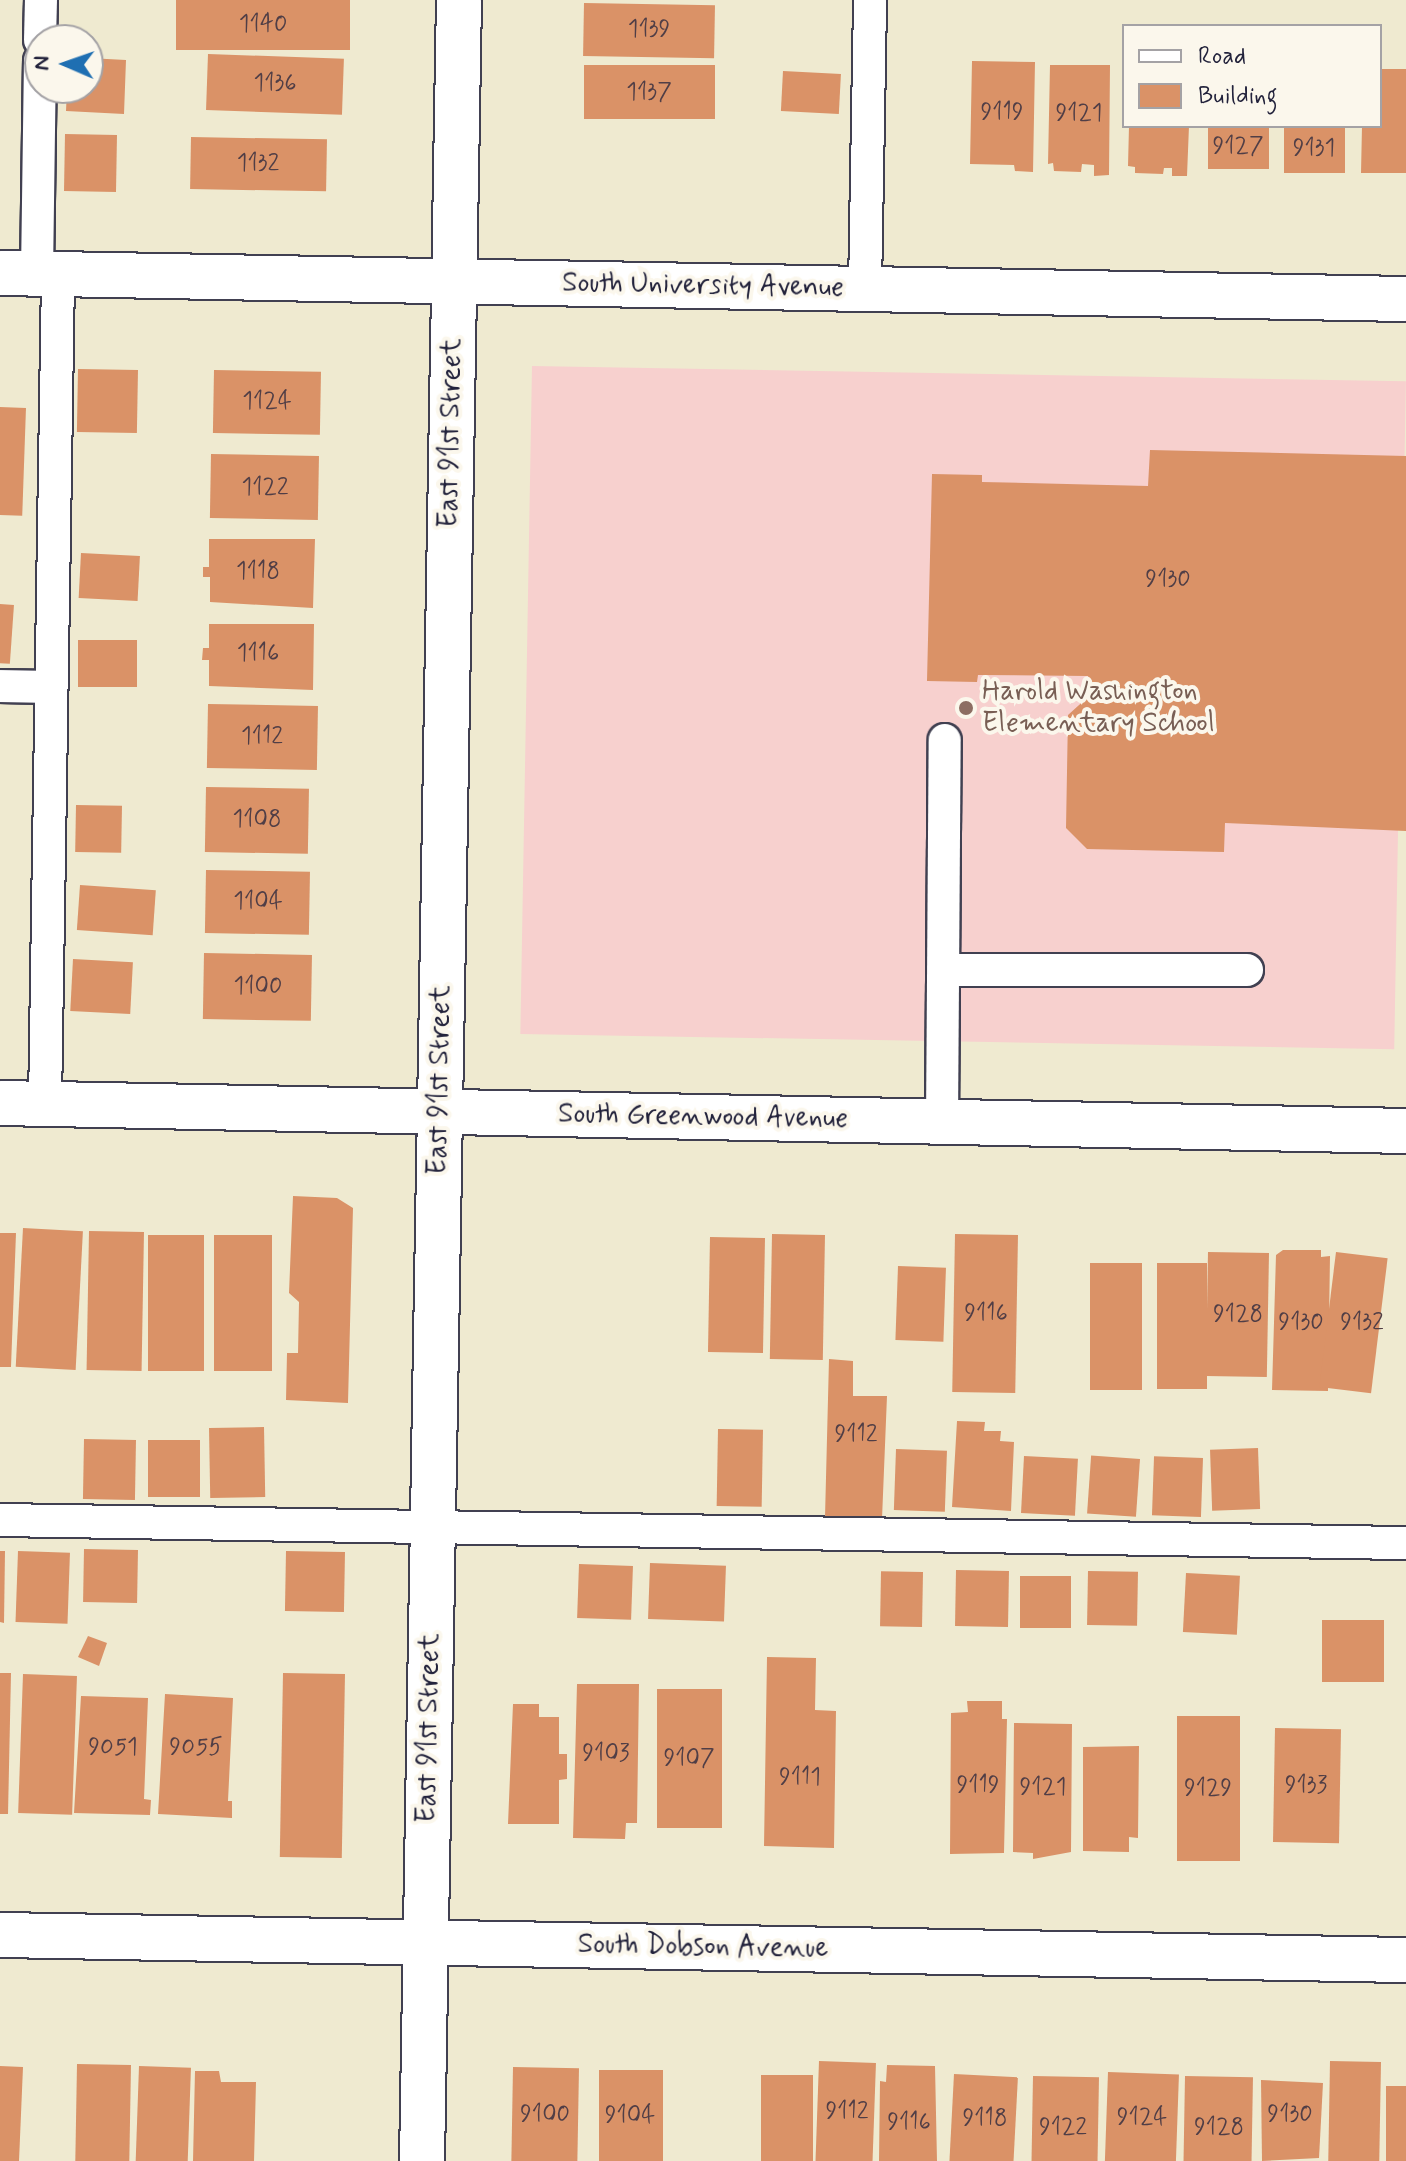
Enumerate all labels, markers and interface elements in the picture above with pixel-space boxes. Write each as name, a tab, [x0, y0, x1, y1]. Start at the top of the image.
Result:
house number: 1140	[239, 11, 287, 39]
house number: 1139	[628, 16, 670, 44]
north arrow	[24, 24, 104, 104]
legend	[1122, 24, 1382, 128]
text: Road	[1198, 41, 1246, 72]
text: N	[28, 55, 56, 71]
house number: 1136	[253, 70, 297, 98]
house number: 1137	[626, 79, 672, 107]
text: Building	[1198, 81, 1278, 112]
house number: 9119	[980, 99, 1024, 127]
house number: 9121	[1055, 100, 1103, 128]
house number: 9127	[1213, 133, 1263, 161]
house number: 9131	[1293, 135, 1335, 163]
house number: 1132	[237, 150, 279, 178]
street label: South University Avenue	[560, 267, 846, 305]
street label: East 91st Street	[433, 338, 469, 528]
house number: 1124	[242, 388, 292, 416]
house number: 1122	[241, 474, 289, 502]
house number: 1118	[236, 558, 280, 586]
house number: 9130	[1145, 566, 1191, 594]
house number: 1116	[237, 640, 279, 668]
place label: Harold Washington Elementary School	[982, 675, 1215, 741]
marker: Harold Washington Elementary School	[957, 699, 975, 717]
house number: 1112	[241, 723, 283, 751]
house number: 1108	[232, 806, 282, 834]
house number: 1104	[233, 888, 283, 916]
house number: 1100	[234, 973, 282, 1001]
street label: East 91st Street	[422, 985, 458, 1175]
street label: South Greenwood Avenue	[555, 1098, 851, 1136]
house number: 9116	[964, 1300, 1008, 1328]
house number: 9128	[1213, 1301, 1263, 1329]
house number: 9130	[1278, 1309, 1324, 1337]
house number: 9132	[1340, 1309, 1384, 1337]
house number: 9112	[834, 1421, 878, 1449]
street label: East 91st Street	[411, 1633, 447, 1823]
house number: 9051	[88, 1734, 138, 1762]
house number: 9055	[169, 1734, 223, 1762]
house number: 9103	[582, 1740, 630, 1768]
house number: 9107	[663, 1745, 715, 1773]
house number: 9111	[779, 1764, 821, 1792]
house number: 9119	[956, 1772, 1000, 1800]
house number: 9133	[1285, 1772, 1327, 1800]
house number: 9121	[1019, 1774, 1067, 1802]
house number: 9129	[1184, 1775, 1232, 1803]
street label: South Dobson Avenue	[579, 1928, 827, 1966]
house number: 9112	[825, 2098, 869, 2126]
house number: 9100	[520, 2101, 570, 2129]
house number: 9130	[1267, 2101, 1313, 2129]
house number: 9104	[605, 2102, 655, 2130]
house number: 9124	[1117, 2104, 1167, 2132]
house number: 9118	[963, 2105, 1007, 2133]
house number: 9116	[887, 2109, 931, 2137]
house number: 9122	[1039, 2114, 1087, 2142]
house number: 9128	[1194, 2114, 1244, 2142]

